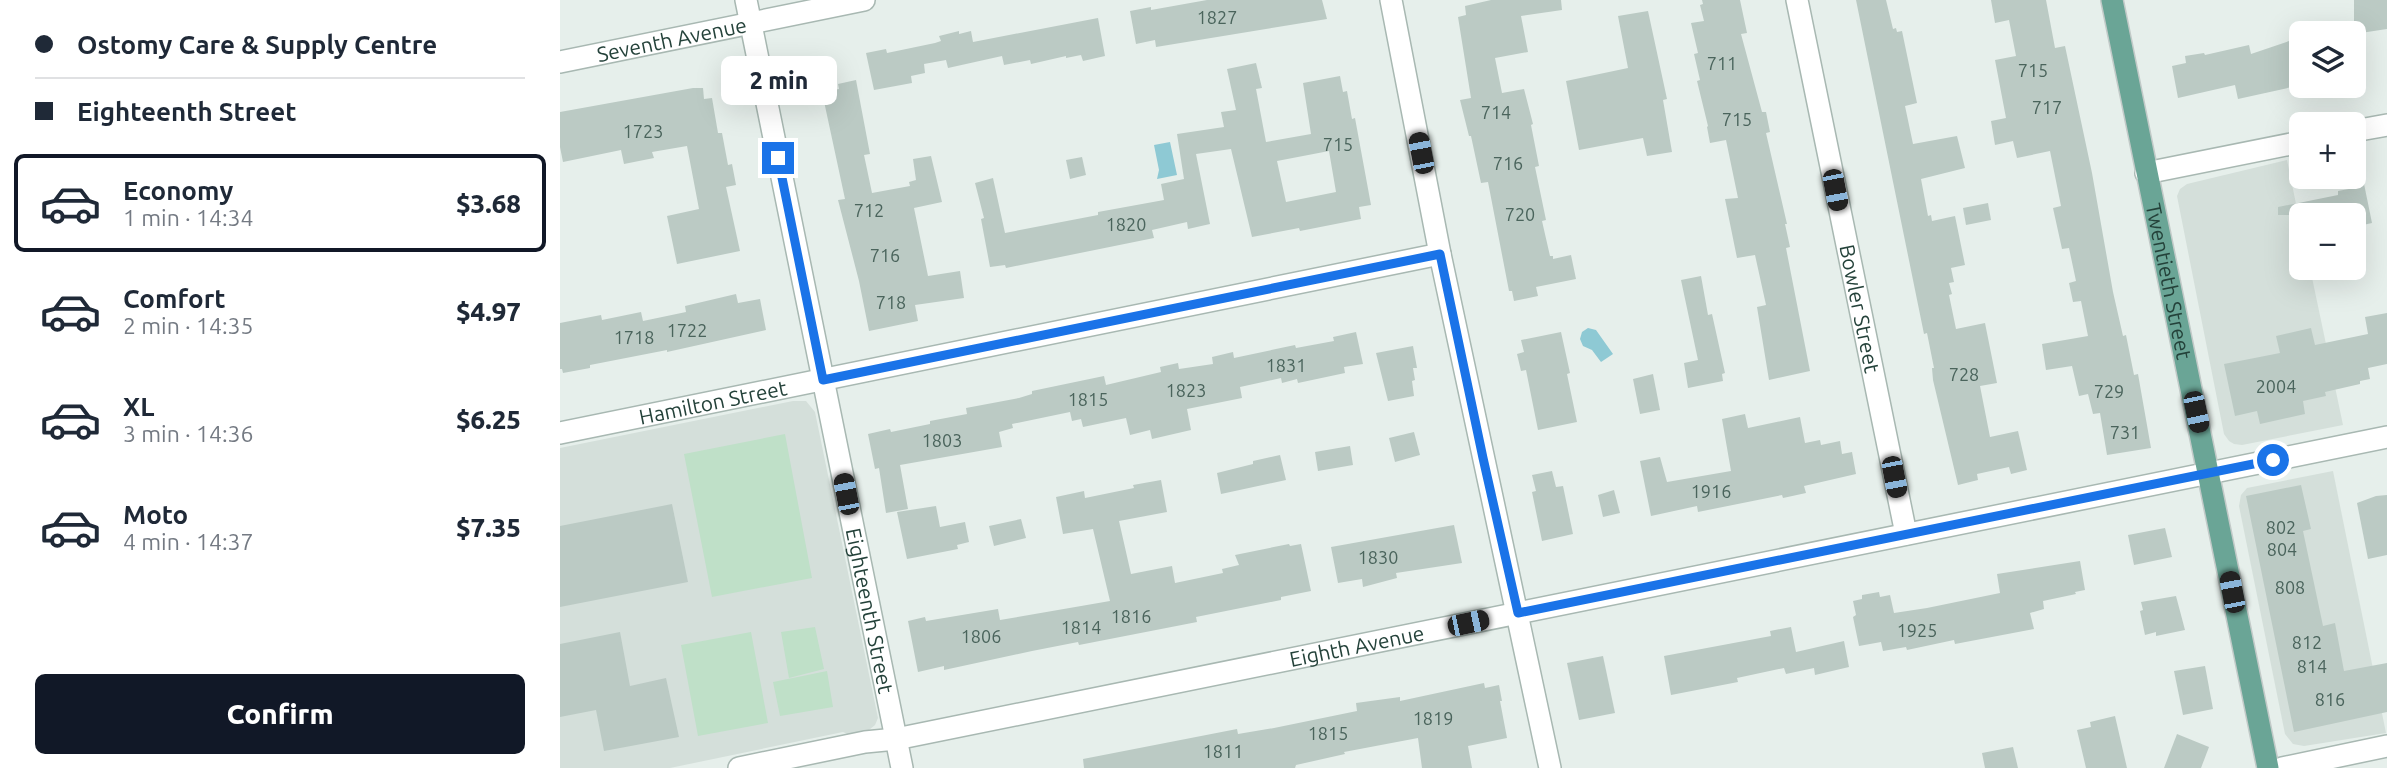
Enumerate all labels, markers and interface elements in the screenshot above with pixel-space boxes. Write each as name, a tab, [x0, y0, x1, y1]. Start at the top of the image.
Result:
house number: 1827	[1197, 7, 1237, 27]
street label: Seventh Avenue	[595, 12, 749, 66]
map controls	[2289, 21, 2366, 280]
button: layers	[2289, 21, 2366, 98]
text: Ostomy Care & Supply Centre	[77, 30, 437, 59]
house number: 711	[1707, 53, 1737, 73]
callout: 2 min	[720, 57, 836, 106]
house number: 715	[2018, 60, 2048, 80]
text: 2 min	[750, 68, 808, 93]
text: Eighteenth Street	[77, 97, 296, 126]
house number: 717	[2032, 97, 2062, 117]
house number: 714	[1481, 102, 1511, 122]
house number: 715	[1722, 109, 1752, 129]
button: +	[2289, 112, 2366, 189]
house number: 1723	[623, 121, 663, 141]
car	[1407, 130, 1436, 176]
house number: 715	[1323, 134, 1353, 154]
route end	[762, 142, 794, 174]
house number: 716	[1493, 153, 1523, 173]
car	[1821, 167, 1850, 213]
icon: car	[39, 172, 102, 235]
text: Economy	[123, 176, 233, 205]
text: $3.68	[456, 189, 521, 218]
house number: 712	[854, 200, 884, 220]
street label: Twentieth Street	[2142, 201, 2197, 361]
button: −	[2289, 203, 2366, 280]
house number: 720	[1505, 204, 1535, 224]
text: 1 min · 14:34	[123, 205, 254, 230]
house number: 1820	[1106, 214, 1146, 234]
street label: Bowler Street	[1835, 242, 1885, 375]
house number: 716	[870, 245, 900, 265]
icon: car	[39, 280, 102, 343]
text: Comfort	[123, 284, 226, 313]
house number: 718	[876, 292, 906, 312]
text: $4.97	[456, 297, 521, 326]
text: 2 min · 14:35	[123, 313, 254, 338]
house number: 1722	[667, 320, 707, 340]
house number: 1718	[614, 327, 654, 347]
house number: 1831	[1266, 355, 1306, 375]
house number: 728	[1949, 364, 1979, 384]
street label: Hamilton Street	[637, 375, 789, 429]
house number: 2004	[2256, 376, 2296, 396]
house number: 1823	[1166, 380, 1206, 400]
house number: 729	[2094, 381, 2124, 401]
icon: car	[39, 388, 102, 451]
house number: 1815	[1068, 389, 1108, 409]
car	[2182, 389, 2211, 435]
text: XL	[123, 392, 154, 421]
text: $6.25	[456, 405, 521, 434]
text: 3 min · 14:36	[123, 421, 254, 446]
house number: 731	[2110, 422, 2140, 442]
house number: 1803	[922, 430, 962, 450]
route start	[2257, 444, 2289, 476]
car	[1880, 454, 1909, 500]
car	[832, 471, 861, 517]
house number: 1916	[1691, 481, 1731, 501]
icon: car	[39, 496, 102, 559]
text: Moto	[123, 500, 188, 529]
text: $7.35	[456, 513, 521, 542]
house number: 802	[2266, 517, 2296, 537]
street label: Eighteenth Street	[842, 526, 899, 695]
text: 4 min · 14:37	[123, 529, 254, 554]
house number: 804	[2267, 539, 2297, 559]
house number: 1830	[1358, 547, 1398, 567]
car	[2218, 569, 2247, 615]
house number: 808	[2275, 577, 2305, 597]
house number: 1816	[1111, 606, 1151, 626]
car	[1446, 608, 1491, 638]
house number: 1814	[1061, 617, 1101, 637]
street label: Eighth Avenue	[1287, 620, 1426, 671]
house number: 1925	[1897, 620, 1937, 640]
house number: 1806	[961, 626, 1001, 646]
house number: 812	[2292, 632, 2322, 652]
house number: 814	[2297, 656, 2327, 676]
button: Confirm	[35, 674, 525, 754]
house number: 816	[2315, 689, 2345, 709]
house number: 1819	[1413, 708, 1453, 728]
house number: 1815	[1308, 723, 1348, 743]
house number: 1811	[1203, 741, 1243, 761]

